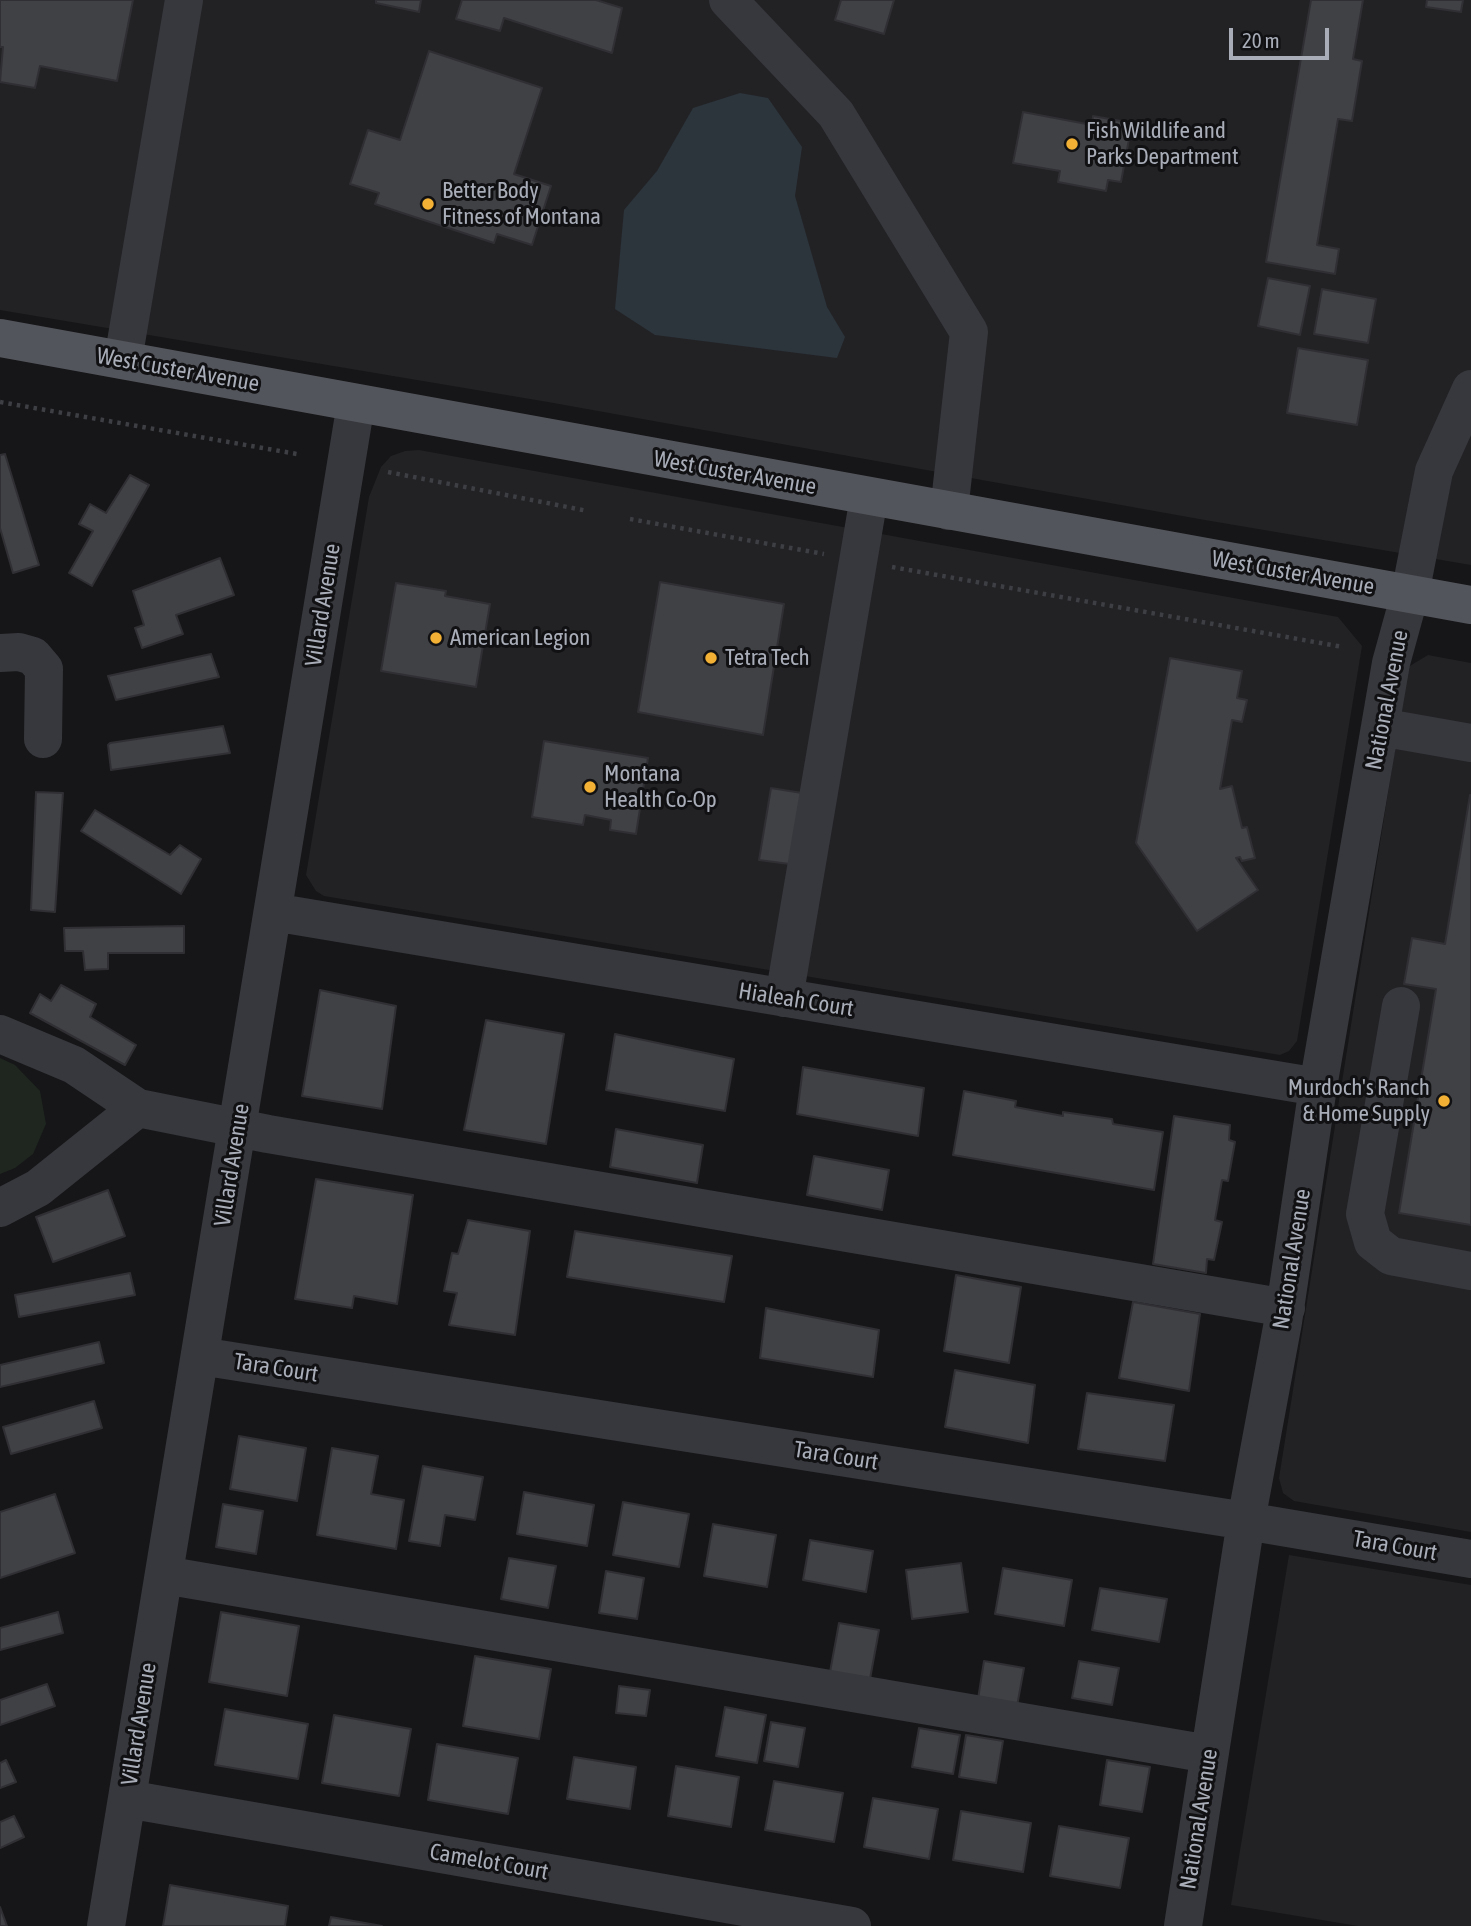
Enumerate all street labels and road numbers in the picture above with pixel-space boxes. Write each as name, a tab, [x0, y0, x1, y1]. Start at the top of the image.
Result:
street label: West Custer Avenue	[95, 342, 261, 398]
street label: West Custer Avenue	[652, 445, 818, 501]
street label: Villard Avenue	[300, 542, 346, 668]
street label: West Custer Avenue	[1210, 545, 1376, 601]
street label: National Avenue	[1360, 628, 1414, 772]
street label: Hialeah Court	[737, 977, 855, 1023]
street label: Villard Avenue	[209, 1102, 255, 1228]
street label: National Avenue	[1267, 1187, 1317, 1331]
street label: Tara Court	[232, 1348, 320, 1388]
street label: Tara Court	[792, 1436, 880, 1476]
street label: Tara Court	[1351, 1525, 1439, 1567]
street label: Villard Avenue	[116, 1661, 162, 1787]
street label: National Avenue	[1174, 1747, 1224, 1891]
street label: Camelot Court	[428, 1838, 550, 1886]

